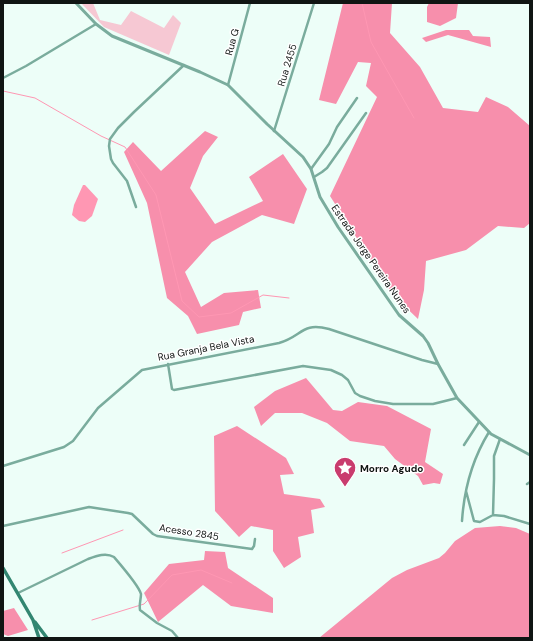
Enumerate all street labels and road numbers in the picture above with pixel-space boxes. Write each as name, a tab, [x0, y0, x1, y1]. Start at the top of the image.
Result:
street label: Rua G	[222, 27, 242, 57]
street label: Rua 2455	[274, 42, 300, 88]
street label: Estrada Jorge Pereira Nunes	[328, 202, 414, 316]
street label: Rua Granja Bela Vista	[157, 332, 255, 364]
street label: Acesso 2845	[158, 521, 220, 543]

